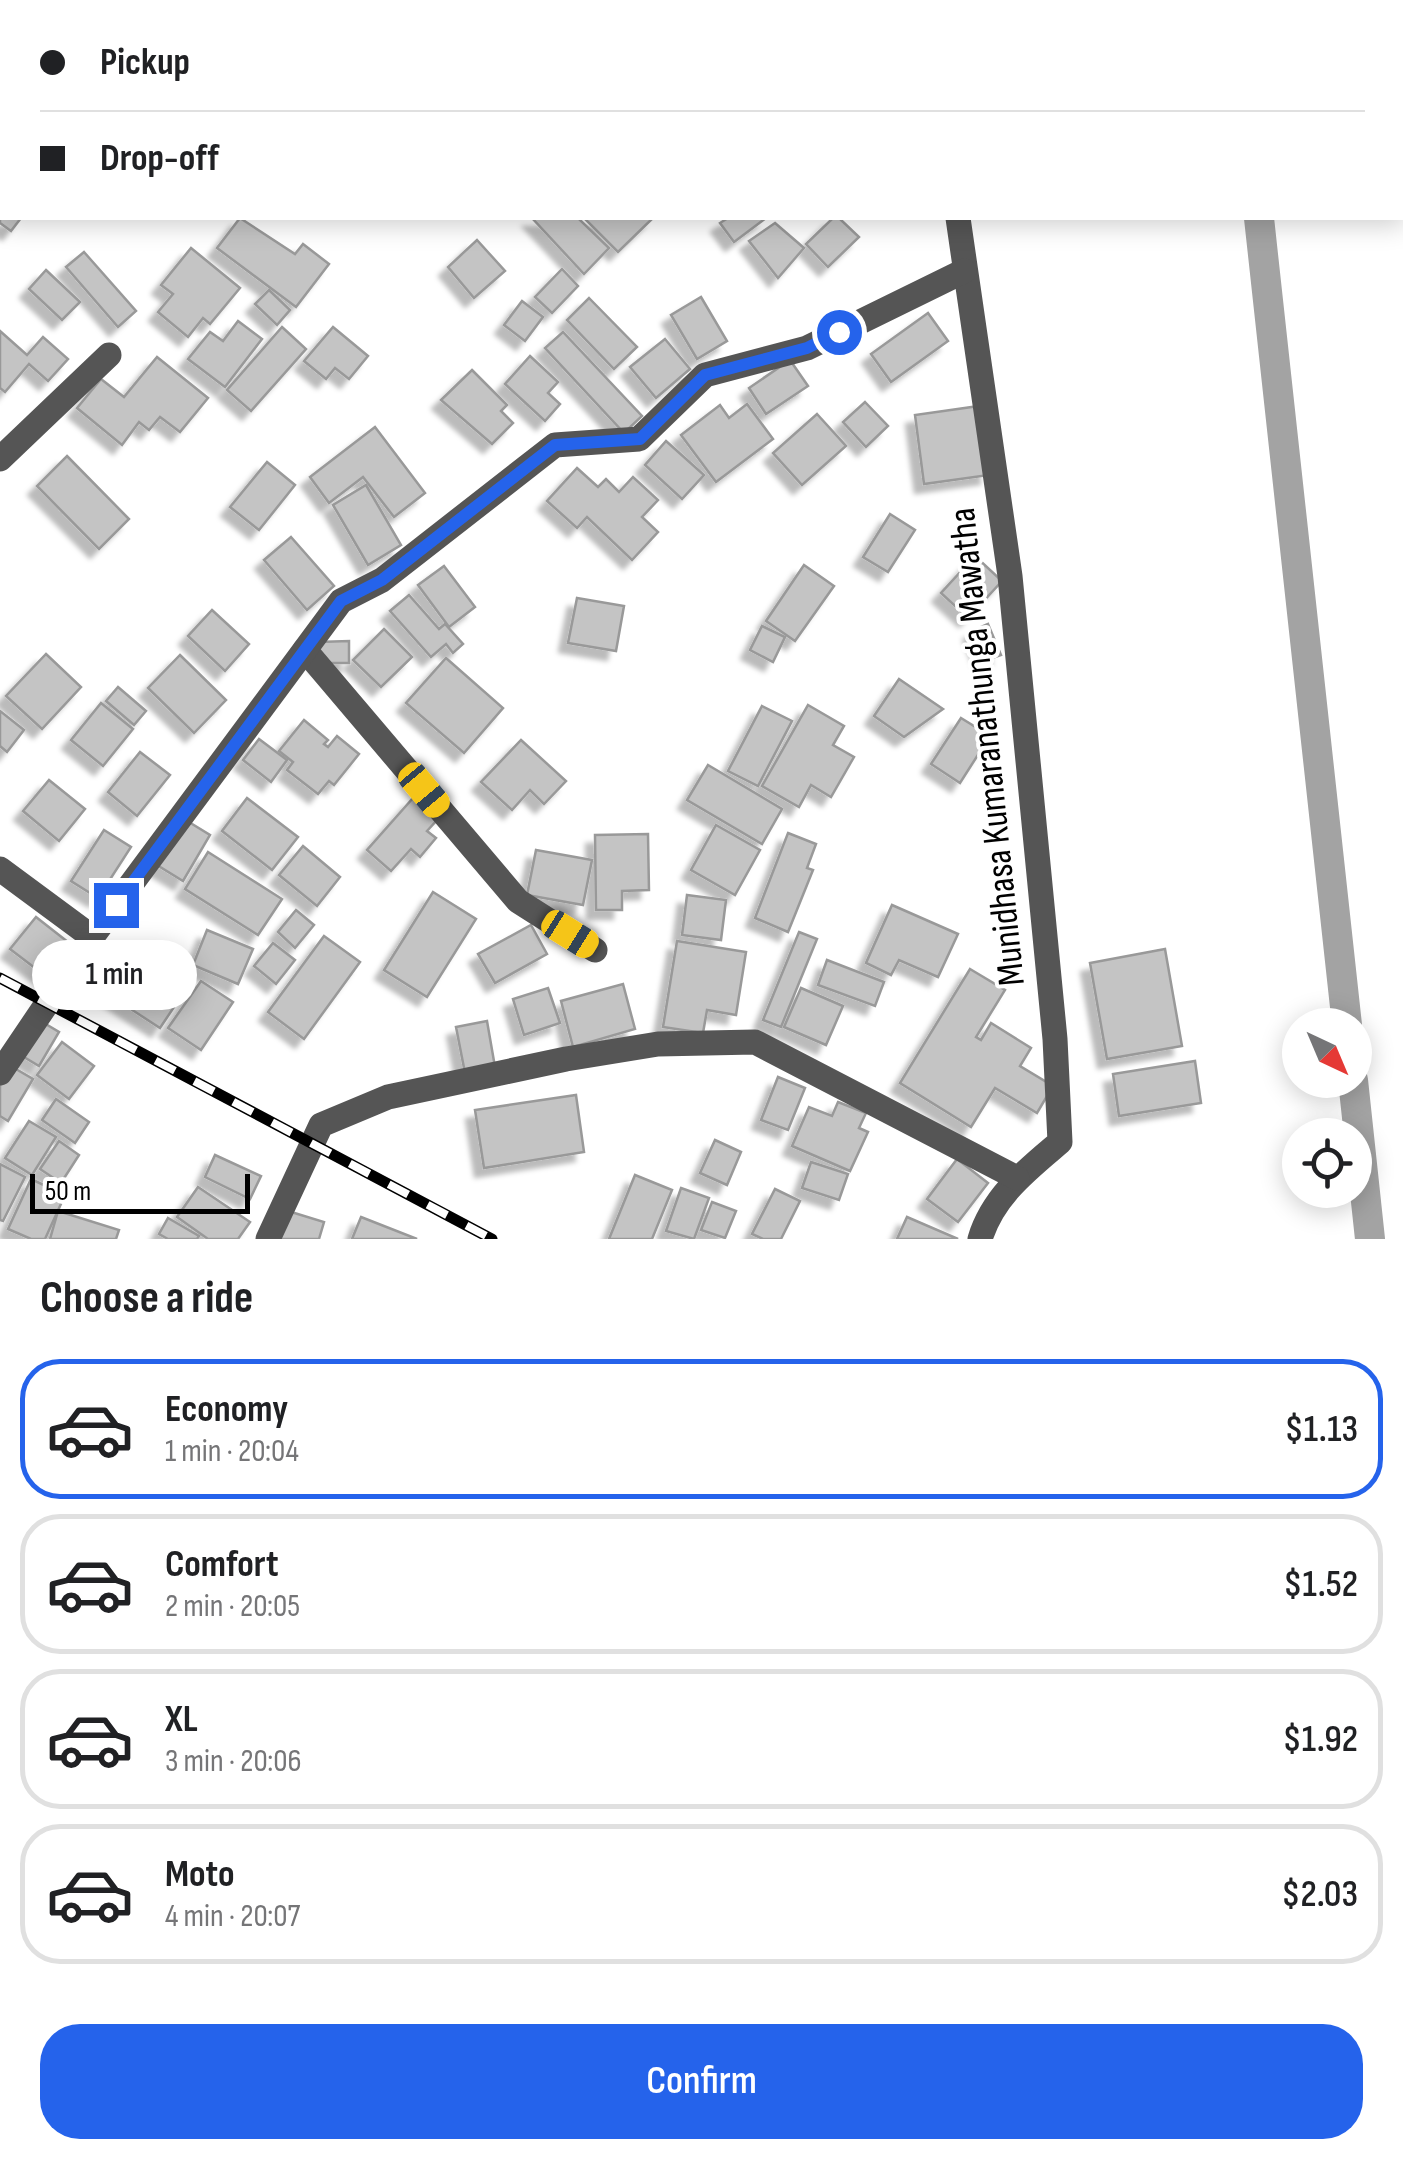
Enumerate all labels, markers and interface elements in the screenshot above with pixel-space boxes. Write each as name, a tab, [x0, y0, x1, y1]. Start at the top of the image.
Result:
text: Pickup	[100, 40, 190, 85]
text: Drop-off	[100, 136, 219, 181]
route start	[817, 310, 862, 355]
street label: Munidhasa Kumaranathunga Mawatha	[940, 506, 1035, 988]
car	[393, 757, 455, 823]
route end	[94, 883, 139, 928]
car	[537, 905, 603, 963]
callout: 1 min	[34, 940, 198, 1010]
text: 1 min	[85, 955, 144, 994]
north arrow	[1282, 1008, 1372, 1098]
map controls	[1282, 1008, 1372, 1208]
button: locate	[1282, 1118, 1372, 1208]
scale bar	[30, 1169, 250, 1214]
text: 50 m	[45, 1175, 91, 1208]
text: Choose a ride	[40, 1271, 253, 1326]
icon: car	[45, 1384, 135, 1474]
text: Economy	[165, 1387, 288, 1432]
text: $1.13	[1284, 1407, 1358, 1452]
text: 1 min · 20:04	[165, 1432, 299, 1471]
icon: car	[45, 1539, 135, 1629]
text: Comfort	[165, 1542, 279, 1587]
text: $1.52	[1283, 1562, 1358, 1607]
text: 2 min · 20:05	[165, 1587, 300, 1626]
icon: car	[45, 1694, 135, 1784]
text: XL	[165, 1697, 198, 1742]
text: $1.92	[1282, 1717, 1358, 1762]
text: 3 min · 20:06	[165, 1742, 302, 1781]
icon: car	[45, 1849, 135, 1939]
text: Moto	[165, 1852, 235, 1897]
text: $2.03	[1281, 1872, 1358, 1917]
text: 4 min · 20:07	[165, 1897, 300, 1936]
button: Confirm	[40, 2024, 1363, 2139]

